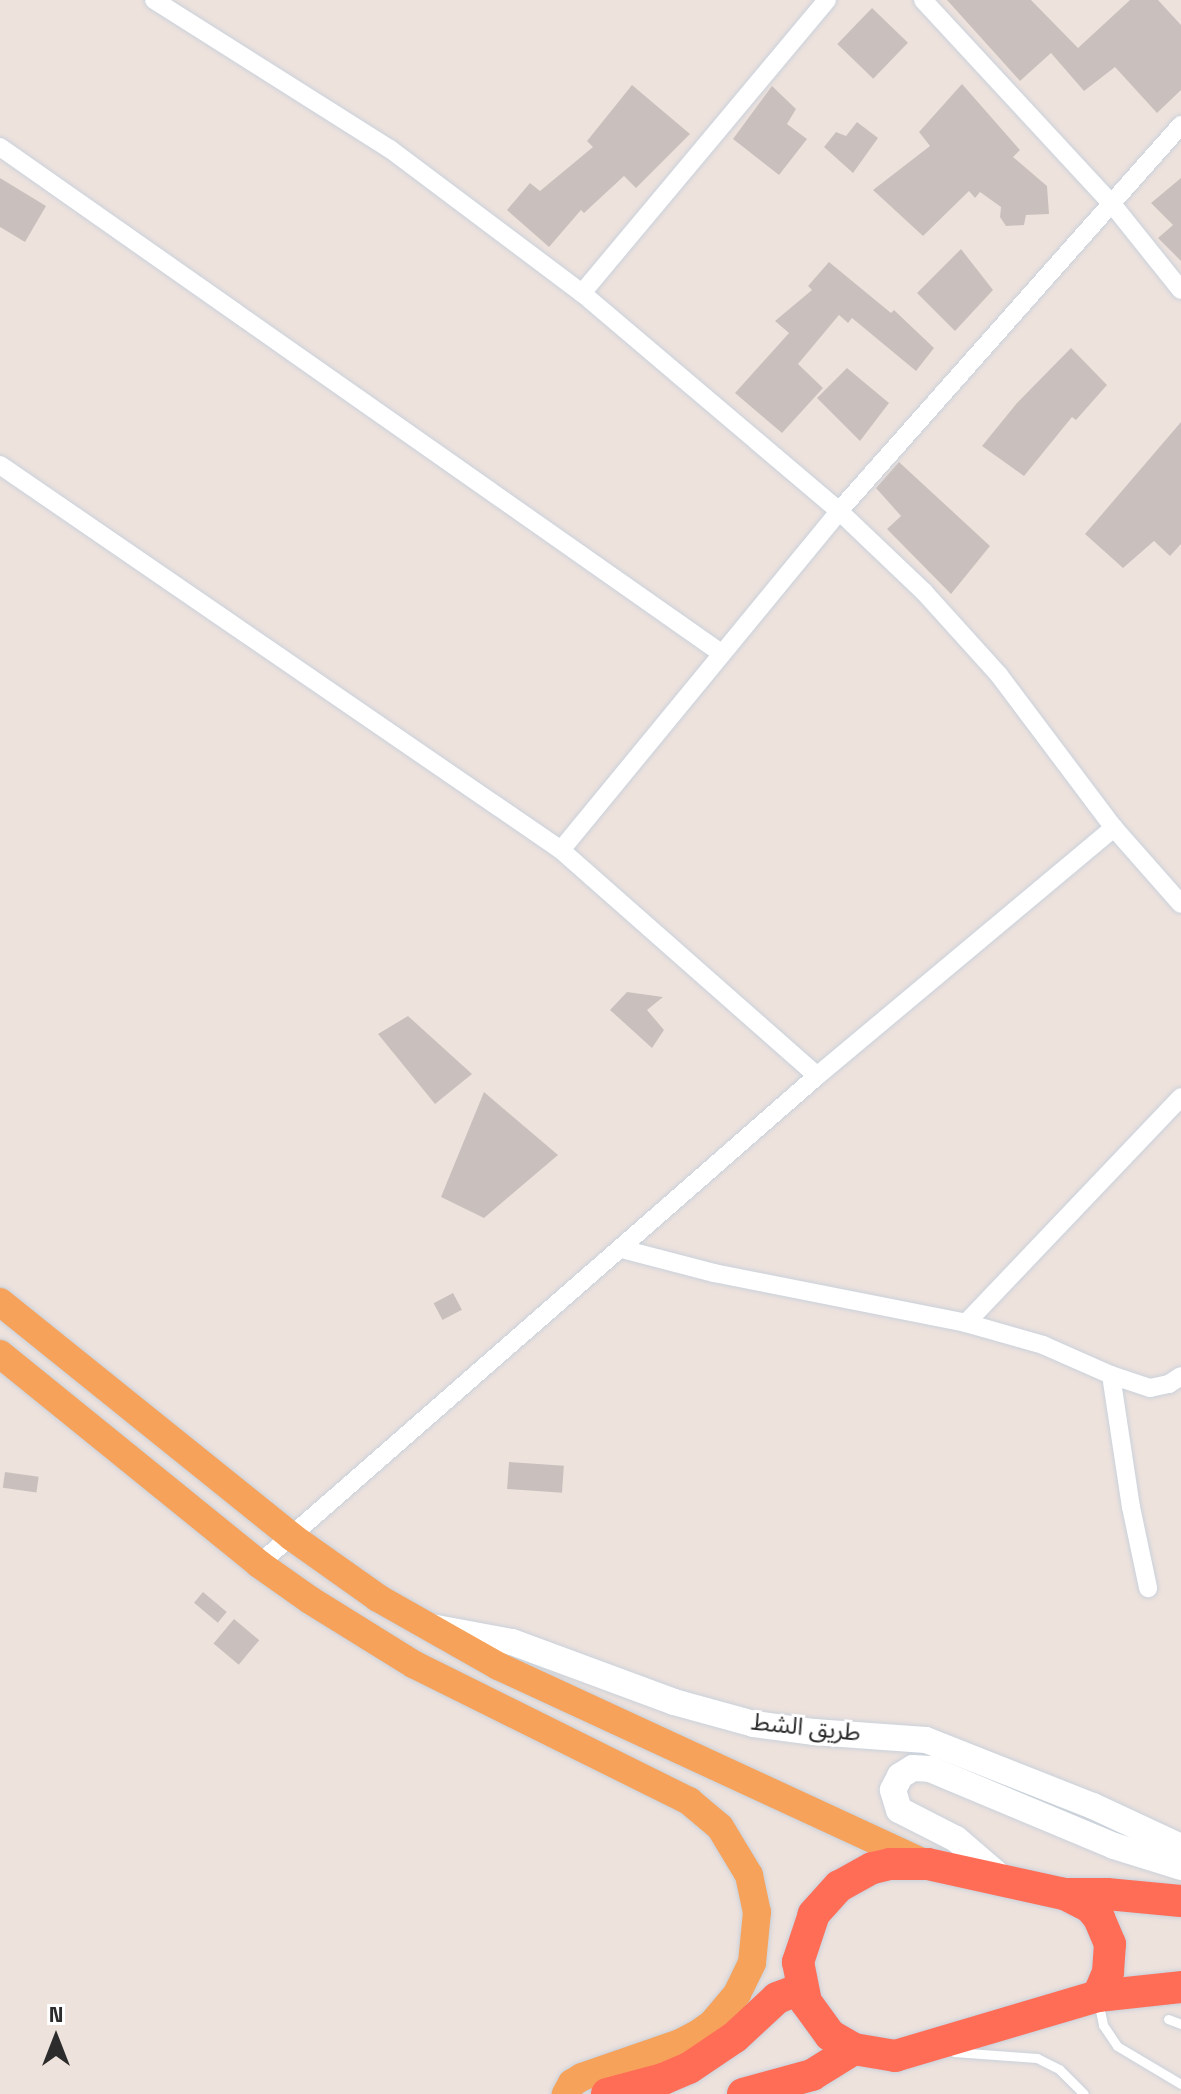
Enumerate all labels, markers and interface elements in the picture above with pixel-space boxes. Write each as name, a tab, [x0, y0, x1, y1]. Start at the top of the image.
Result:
street label: طريق الشط	[750, 1707, 862, 1747]
north arrow	[16, 1998, 96, 2078]
text: N	[49, 2000, 63, 2028]

